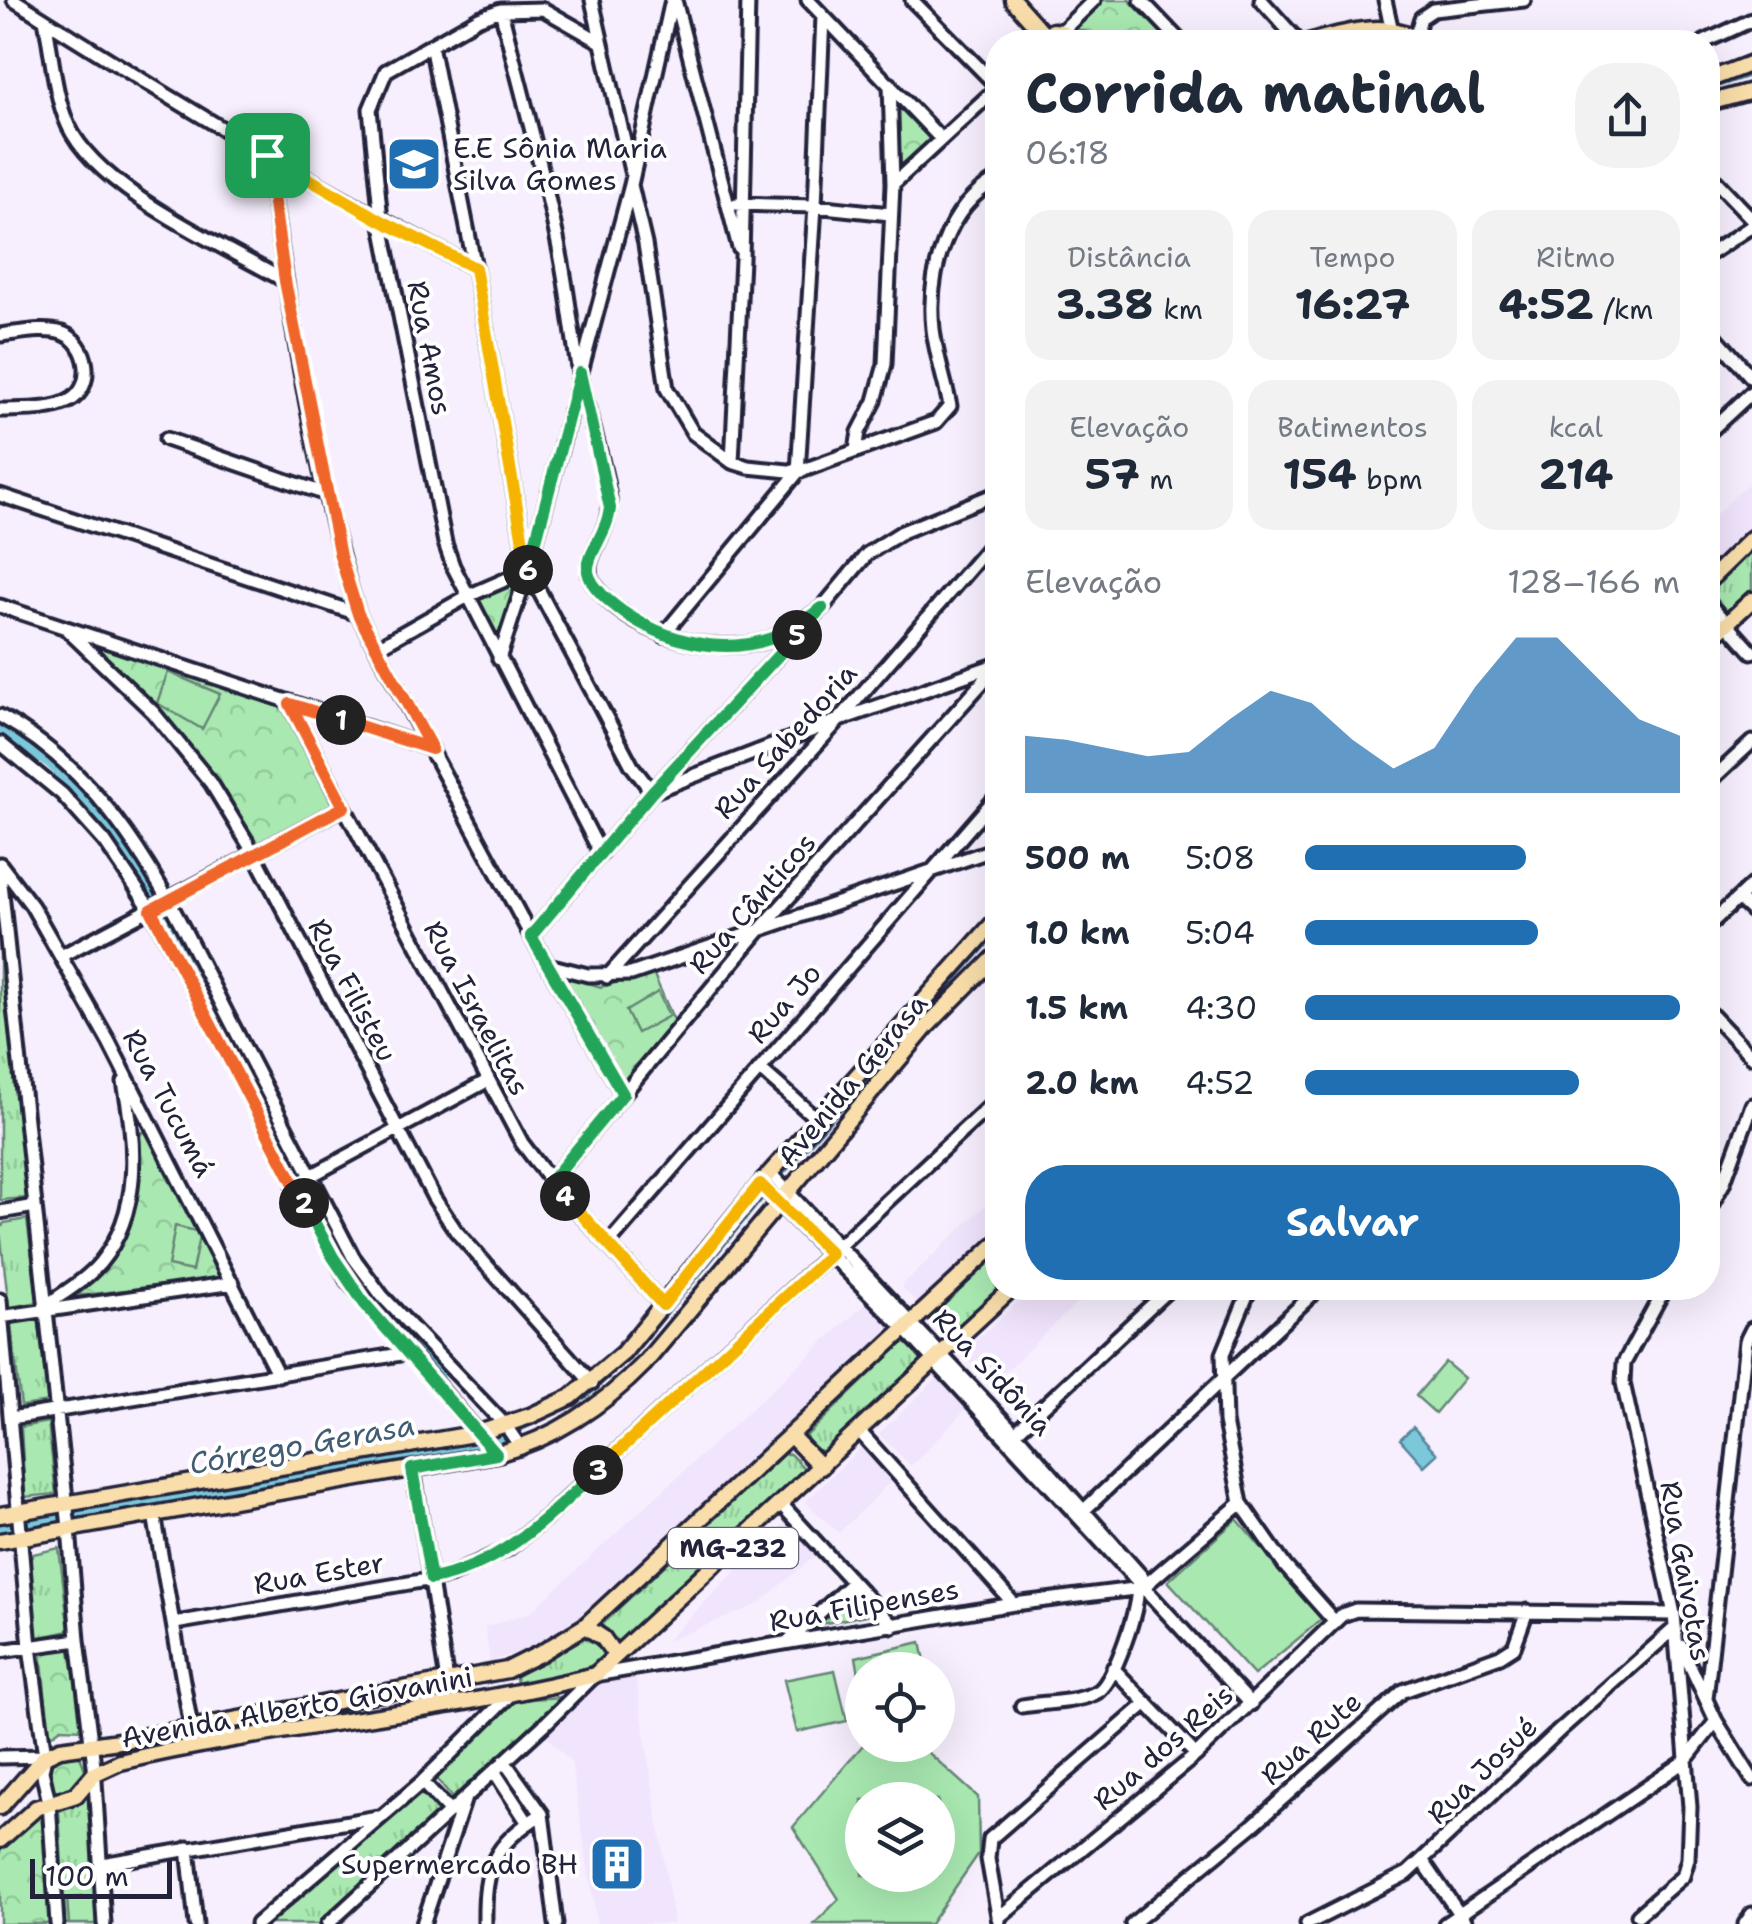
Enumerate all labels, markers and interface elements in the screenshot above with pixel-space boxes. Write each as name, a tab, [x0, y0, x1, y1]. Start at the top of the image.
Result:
text: Corrida matinal	[1025, 56, 1485, 130]
button: share	[1575, 63, 1680, 168]
pin	[225, 113, 310, 198]
icon: arrive	[240, 128, 295, 183]
place label: E.E Sônia Maria Silva Gomes	[453, 129, 667, 199]
text: 06:18	[1025, 131, 1110, 174]
school or university icon: E.E Sônia Maria Silva Gomes	[384, 134, 444, 194]
text: Distância	[1067, 238, 1191, 276]
text: Tempo	[1309, 238, 1396, 276]
text: Ritmo	[1536, 238, 1616, 276]
text: 3.38	[1055, 276, 1154, 332]
text: 16:27	[1294, 276, 1411, 332]
text: 4:52	[1498, 276, 1594, 332]
street label: Rua Amos	[398, 278, 462, 418]
text: km	[1154, 290, 1203, 328]
text: /km	[1594, 290, 1653, 328]
text: Elevação	[1069, 408, 1189, 446]
text: Batimentos	[1277, 408, 1428, 446]
text: kcal	[1549, 408, 1603, 446]
text: 57	[1085, 446, 1140, 502]
text: 154	[1282, 446, 1357, 502]
text: 214	[1538, 446, 1613, 502]
text: m	[1140, 460, 1174, 498]
text: bpm	[1357, 460, 1423, 498]
pin: 6	[503, 545, 553, 595]
text: 6	[518, 551, 538, 589]
text: Elevação	[1025, 560, 1162, 603]
text: 128–166 m	[1507, 560, 1680, 603]
pin: 5	[772, 610, 822, 660]
text: 5	[788, 616, 806, 654]
street label: Rua Sabedoria	[705, 655, 865, 827]
pin: 1	[316, 695, 366, 745]
text: 1	[335, 701, 347, 739]
street label: Rua Cânticos	[680, 824, 824, 982]
text: 500 m	[1025, 836, 1130, 879]
text: 5:08	[1185, 836, 1255, 879]
text: 1.0 km	[1025, 911, 1130, 954]
text: 5:04	[1185, 911, 1255, 954]
street label: Rua Filisteu	[299, 912, 407, 1068]
street label: Rua Israelitas	[415, 914, 539, 1102]
street label: Rua Jo	[738, 955, 830, 1051]
street label: Avenida Gerasa	[768, 985, 936, 1175]
text: 1.5 km	[1025, 986, 1128, 1029]
text: 4:30	[1185, 986, 1257, 1029]
street label: Rua Tucumá	[114, 1022, 224, 1184]
text: 2.0 km	[1025, 1061, 1139, 1104]
text: 4:52	[1185, 1061, 1255, 1104]
button: Salvar	[1025, 1165, 1680, 1280]
pin: 4	[540, 1171, 590, 1221]
text: 4	[555, 1177, 575, 1215]
pin: 2	[279, 1178, 329, 1228]
text: 2	[294, 1184, 314, 1222]
street label: Rua Sidônia	[924, 1300, 1062, 1444]
water label: Córrego Gerasa	[186, 1404, 418, 1484]
pin: 3	[573, 1445, 623, 1495]
text: 3	[588, 1451, 608, 1489]
street label: Rua Gaivotas	[1651, 1478, 1721, 1664]
road number: MG-232	[668, 1528, 798, 1568]
street label: Rua Ester	[251, 1543, 387, 1603]
street label: Rua Filipenses	[766, 1570, 962, 1640]
map controls	[845, 1652, 955, 1892]
button: locate	[845, 1652, 955, 1762]
street label: Avenida Alberto Giovanini	[118, 1657, 476, 1757]
street label: Rua dos Reis	[1085, 1675, 1241, 1819]
street label: Rua Rute	[1252, 1683, 1370, 1793]
street label: Rua Josué	[1418, 1708, 1546, 1832]
button: layers	[845, 1782, 955, 1892]
building icon: Supermercado BH	[587, 1834, 647, 1894]
place label: Supermercado BH	[341, 1845, 578, 1883]
scale bar	[30, 1854, 172, 1898]
text: 100 m	[45, 1857, 129, 1895]

